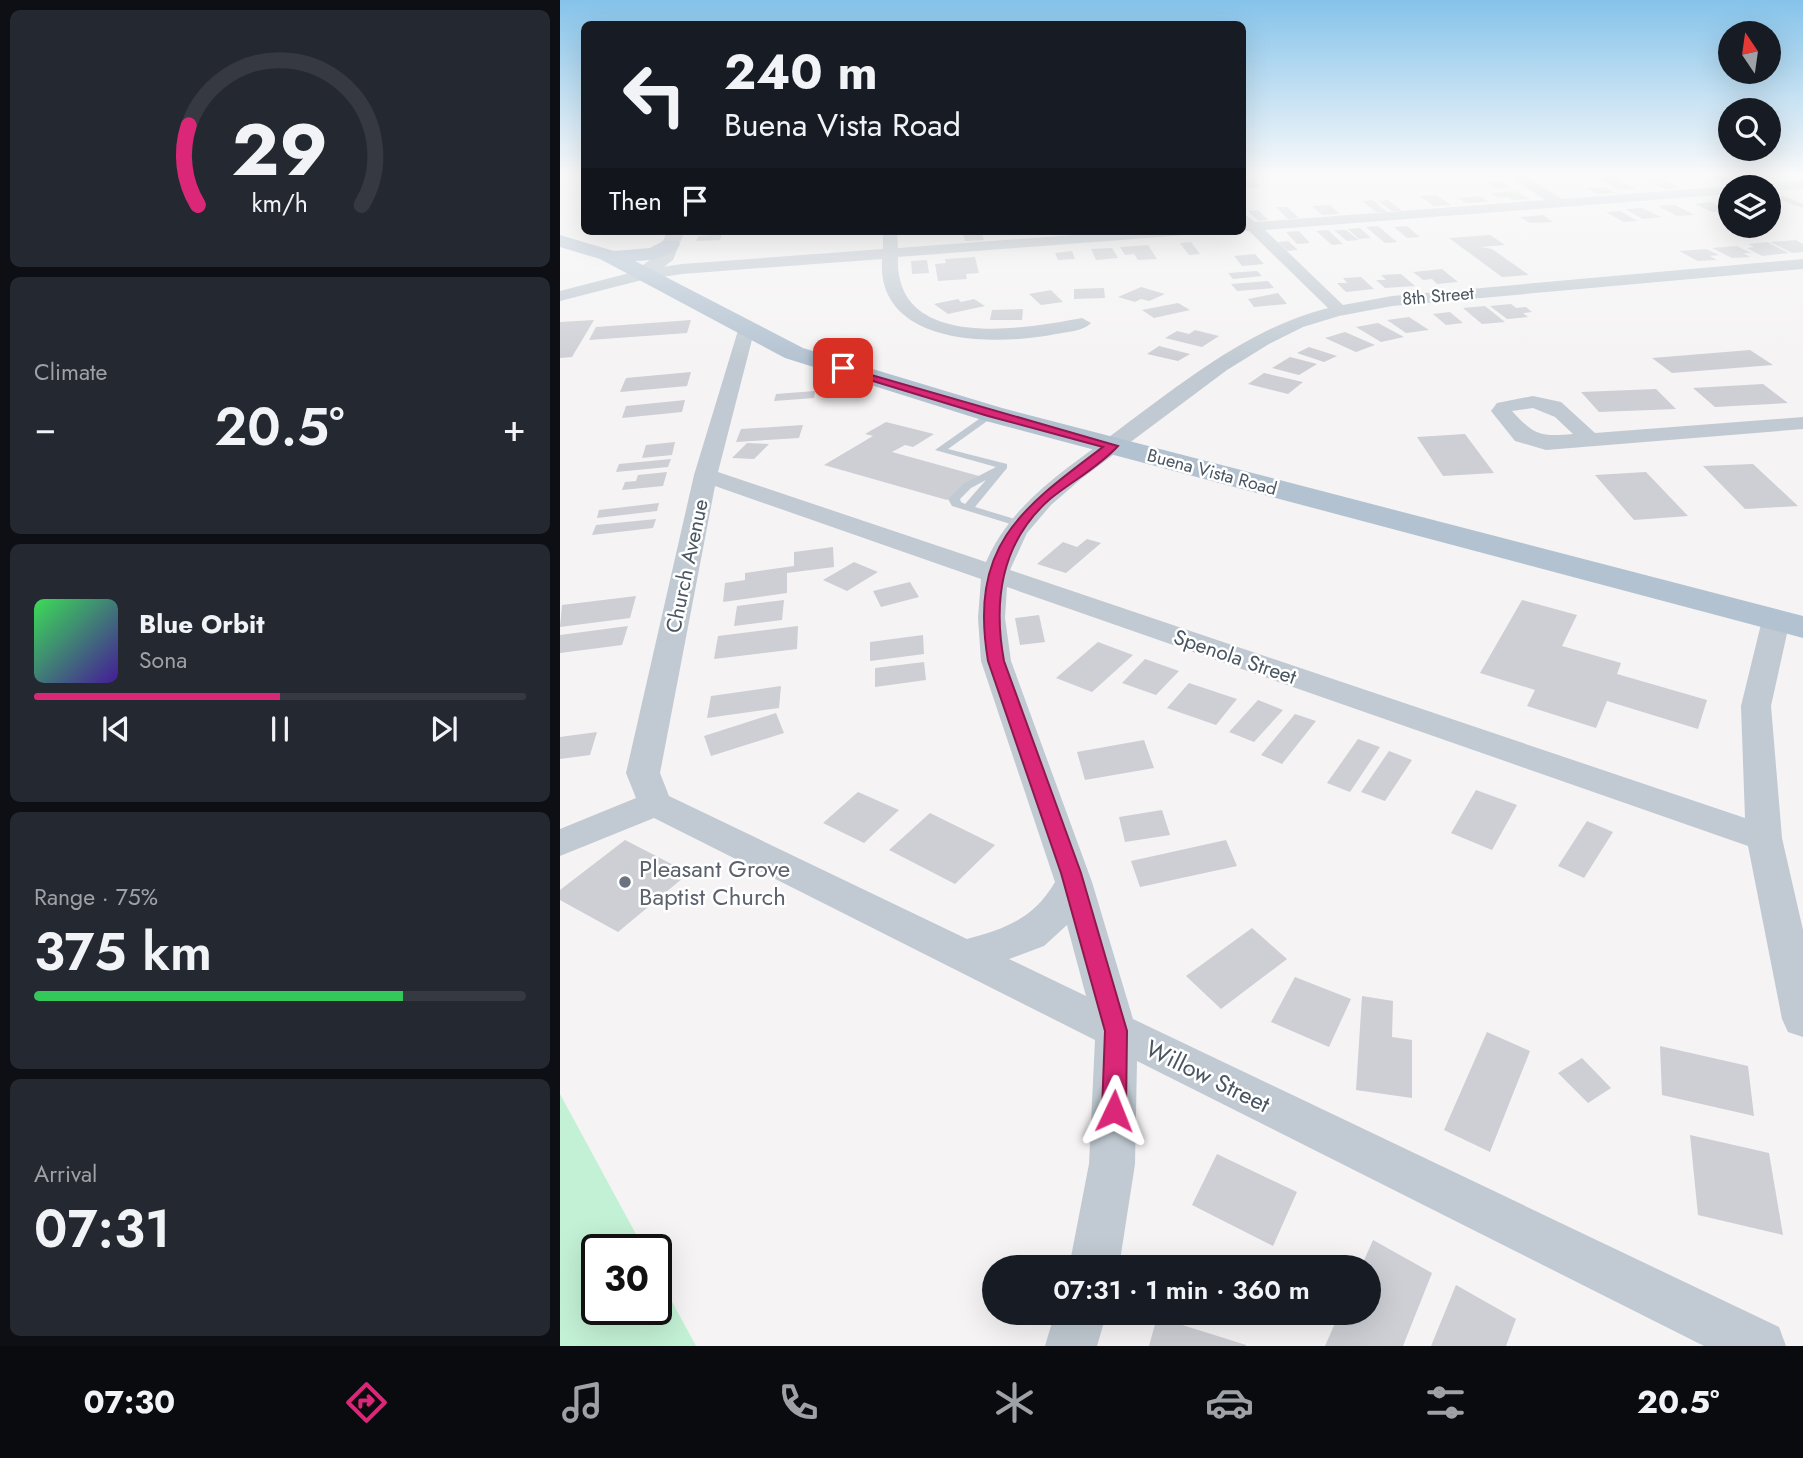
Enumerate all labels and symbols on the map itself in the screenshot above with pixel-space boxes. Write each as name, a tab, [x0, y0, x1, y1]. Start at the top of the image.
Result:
north arrow	[1718, 21, 1782, 84]
street label: 8th Street	[1401, 280, 1476, 312]
pin	[813, 338, 873, 398]
street label: Buena Vista Road	[1144, 442, 1280, 502]
street label: Church Avenue	[658, 496, 716, 636]
street label: Spenola Street	[1170, 622, 1300, 692]
place label: Pleasant Grove Baptist Church	[639, 851, 790, 914]
marker: Pleasant Grove Baptist Church	[617, 874, 633, 890]
street label: Willow Street	[1140, 1031, 1276, 1121]
position arrow	[1077, 1074, 1151, 1148]
speed limit sign: 30	[581, 1234, 672, 1325]

